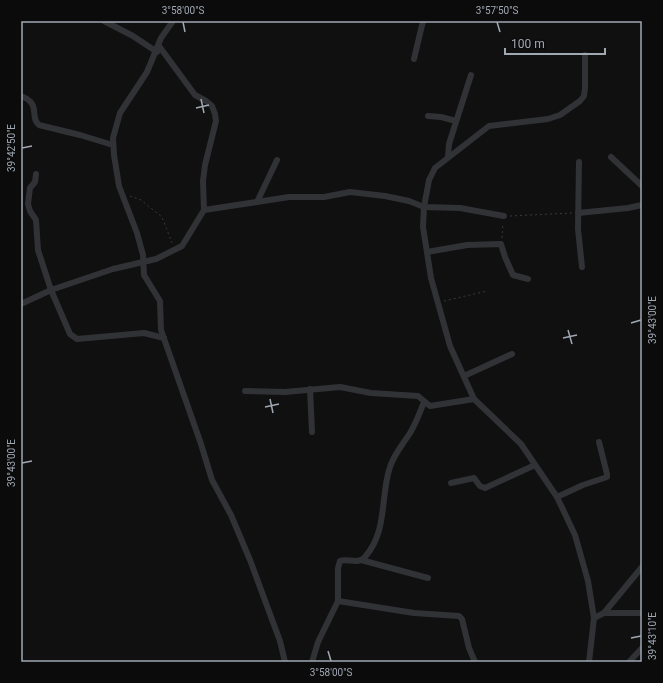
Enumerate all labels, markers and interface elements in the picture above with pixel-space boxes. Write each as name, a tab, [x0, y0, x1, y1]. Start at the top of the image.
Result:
text: 3°58'00"S	[162, 5, 204, 16]
text: 3°57'50"S	[476, 5, 518, 16]
scale bar	[505, 30, 605, 56]
text: 100 m	[511, 37, 545, 51]
text: 39°42'50"E	[6, 124, 17, 172]
text: 39°43'00"E	[647, 296, 658, 344]
text: 39°43'00"E	[6, 439, 17, 487]
text: 39°43'10"E	[647, 612, 658, 660]
text: 3°58'00"S	[310, 667, 352, 678]

